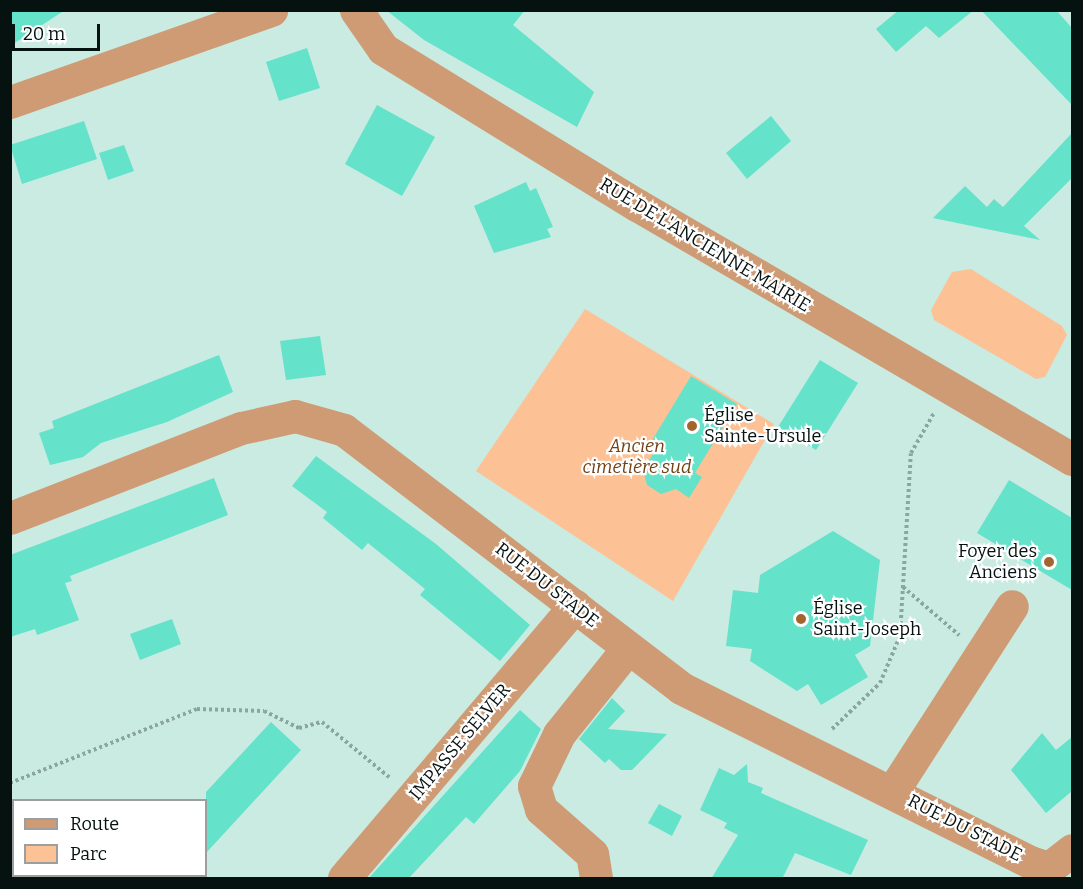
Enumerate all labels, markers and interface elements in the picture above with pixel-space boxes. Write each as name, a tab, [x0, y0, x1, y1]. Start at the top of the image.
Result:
scale bar	[15, 12, 104, 50]
text: 20 m	[23, 23, 65, 45]
street label: RUE DE L'ANCIENNE MAIRIE	[596, 173, 814, 317]
place label: Église Sainte-Ursule	[704, 405, 821, 448]
marker: Église Sainte-Ursule	[685, 419, 699, 433]
park label: Ancien cimetière sud	[583, 436, 691, 478]
street label: RUE DU STADE	[491, 538, 603, 632]
place label: Foyer des Anciens	[958, 541, 1037, 584]
marker: Foyer des Anciens	[1042, 555, 1056, 569]
place label: Église Saint-Joseph	[813, 598, 921, 640]
marker: Église Saint-Joseph	[794, 612, 808, 626]
street label: IMPASSE SELVER	[405, 679, 515, 805]
street label: RUE DU STADE	[904, 790, 1026, 866]
legend	[12, 799, 207, 877]
text: Route	[70, 813, 119, 835]
text: Parc	[70, 843, 107, 865]

